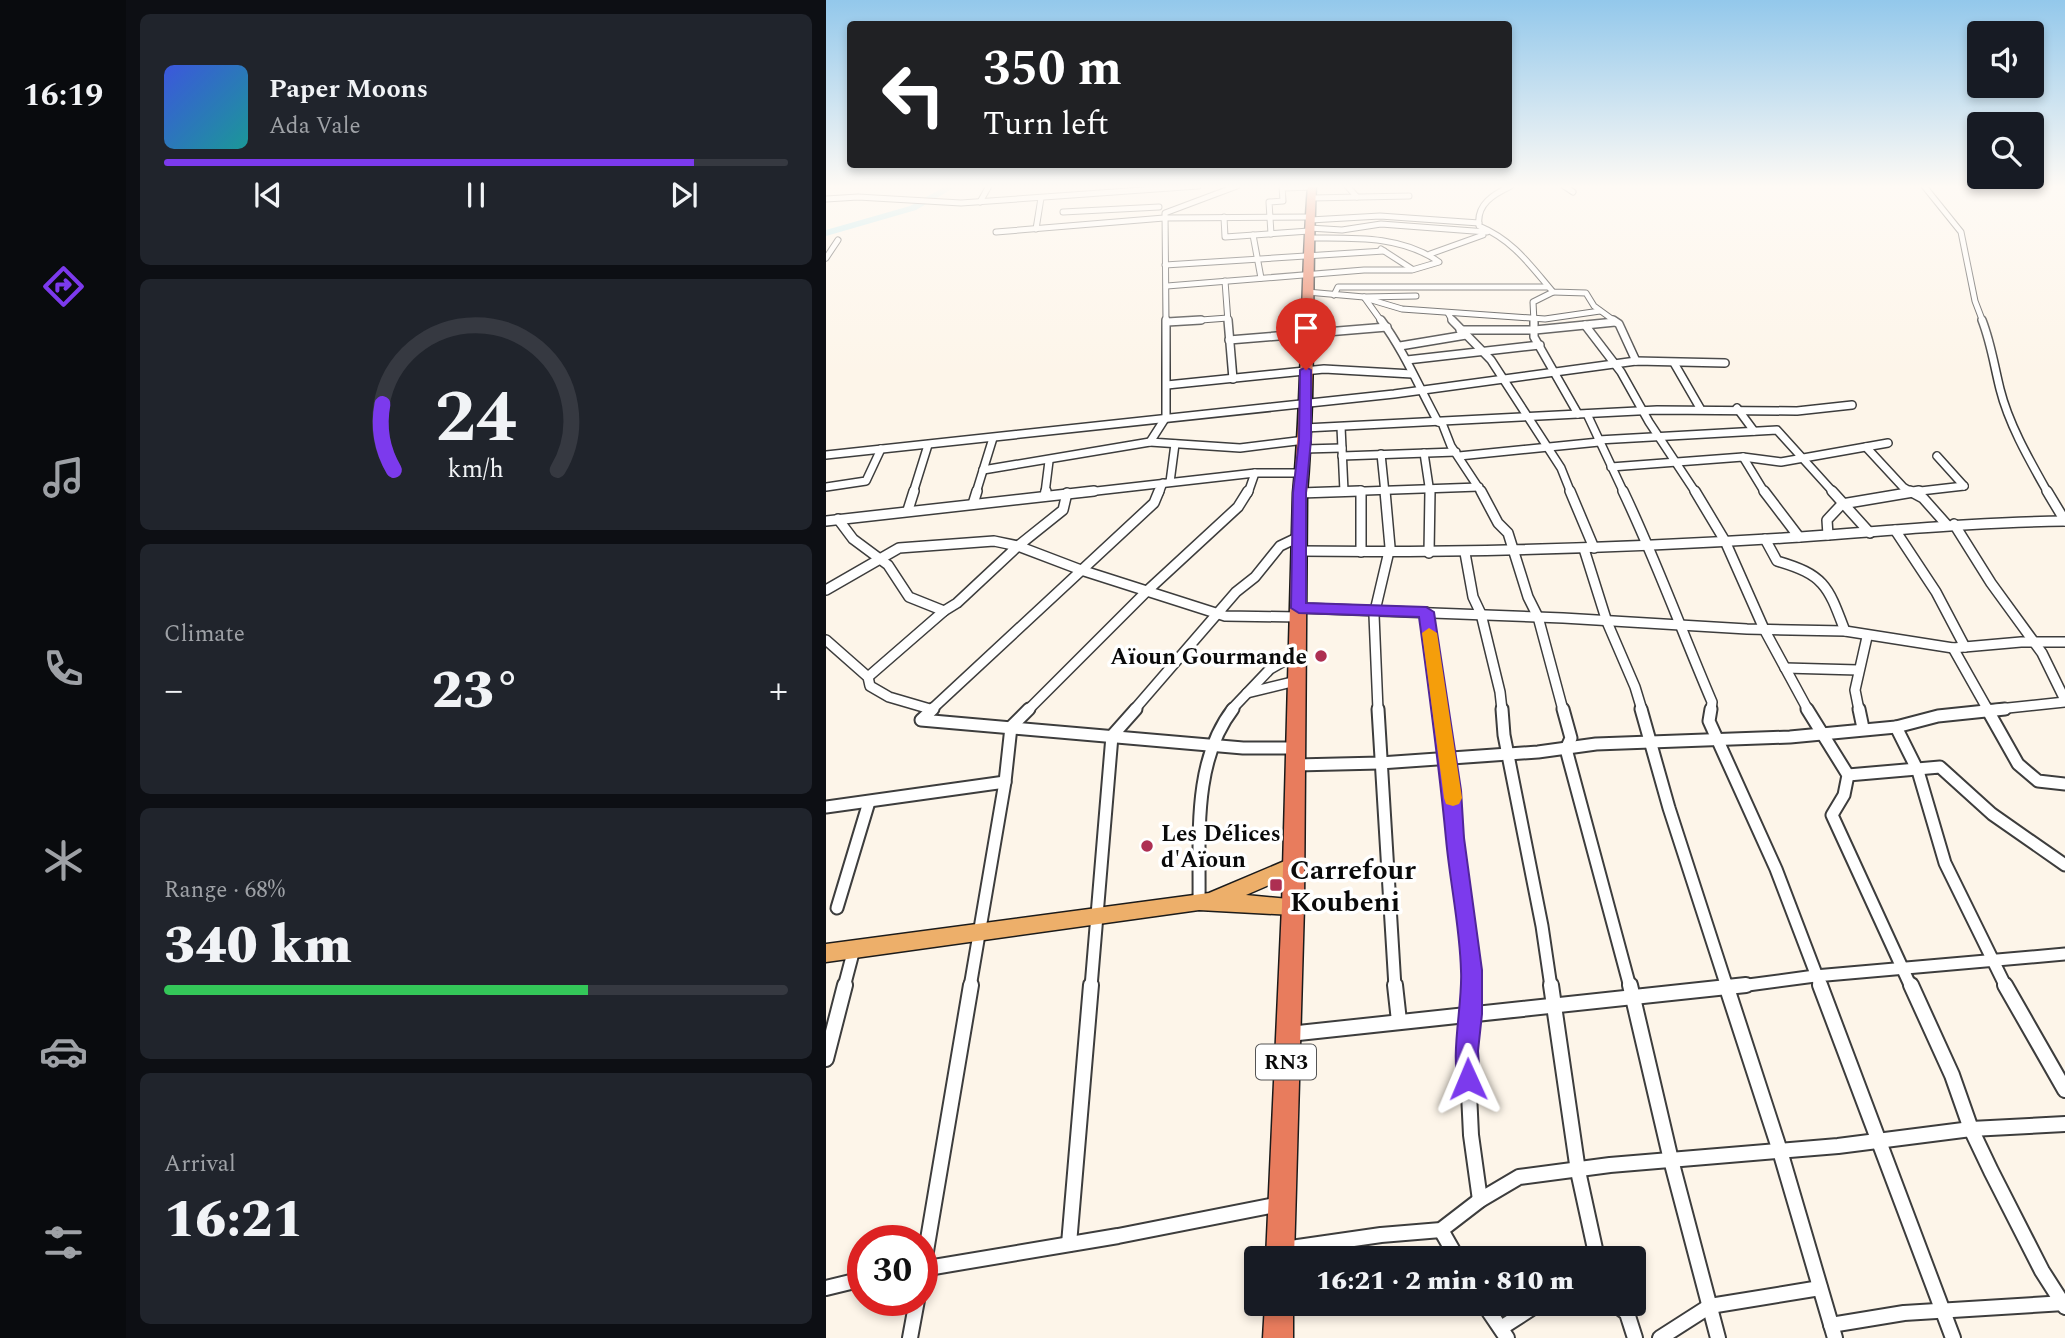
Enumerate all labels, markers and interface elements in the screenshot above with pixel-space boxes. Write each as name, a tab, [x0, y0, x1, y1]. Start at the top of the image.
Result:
map controls	[1967, 21, 2044, 189]
button: sound	[1967, 21, 2044, 98]
text: 350 m	[983, 32, 1122, 107]
icon: left	[868, 49, 959, 140]
text: Paper Moons	[269, 69, 428, 109]
text: 16:19	[23, 71, 103, 120]
text: Turn left	[983, 100, 1109, 149]
text: Ada Vale	[269, 109, 361, 144]
button: search	[1967, 112, 2044, 189]
icon: previous	[249, 176, 287, 214]
icon: pause	[457, 176, 495, 214]
icon: next	[665, 176, 703, 214]
icon: directions	[39, 262, 88, 311]
pin	[1276, 298, 1336, 370]
icon: arrive	[1287, 309, 1325, 347]
text: 24	[435, 364, 517, 475]
text: km/h	[448, 451, 504, 489]
icon: music	[39, 453, 88, 502]
text: Climate	[164, 617, 245, 652]
place label: Aïoun Gourmande	[1110, 640, 1307, 675]
icon: phone	[39, 644, 88, 693]
marker: Aïoun Gourmande	[1313, 648, 1329, 664]
text: 23°	[432, 652, 520, 731]
text: −	[164, 662, 183, 720]
text: +	[769, 662, 788, 720]
place label: Les Délices d'Aïoun	[1161, 817, 1281, 878]
icon: climate	[39, 836, 88, 885]
marker: Les Délices d'Aïoun	[1139, 838, 1155, 854]
place label: Carrefour Koubeni	[1290, 849, 1416, 924]
text: Range · 68%	[164, 873, 285, 908]
marker: Carrefour Koubeni	[1268, 877, 1284, 893]
text: 340 km	[164, 907, 352, 986]
icon: car	[39, 1027, 88, 1076]
position arrow	[1431, 1042, 1505, 1116]
road number: RN3	[1256, 1044, 1316, 1080]
text: Arrival	[164, 1147, 236, 1182]
text: 16:21	[164, 1181, 303, 1260]
icon: filters	[39, 1218, 88, 1267]
speed limit sign: 30	[847, 1225, 938, 1316]
text: 16:21 · 2 min · 810 m	[1316, 1261, 1574, 1301]

